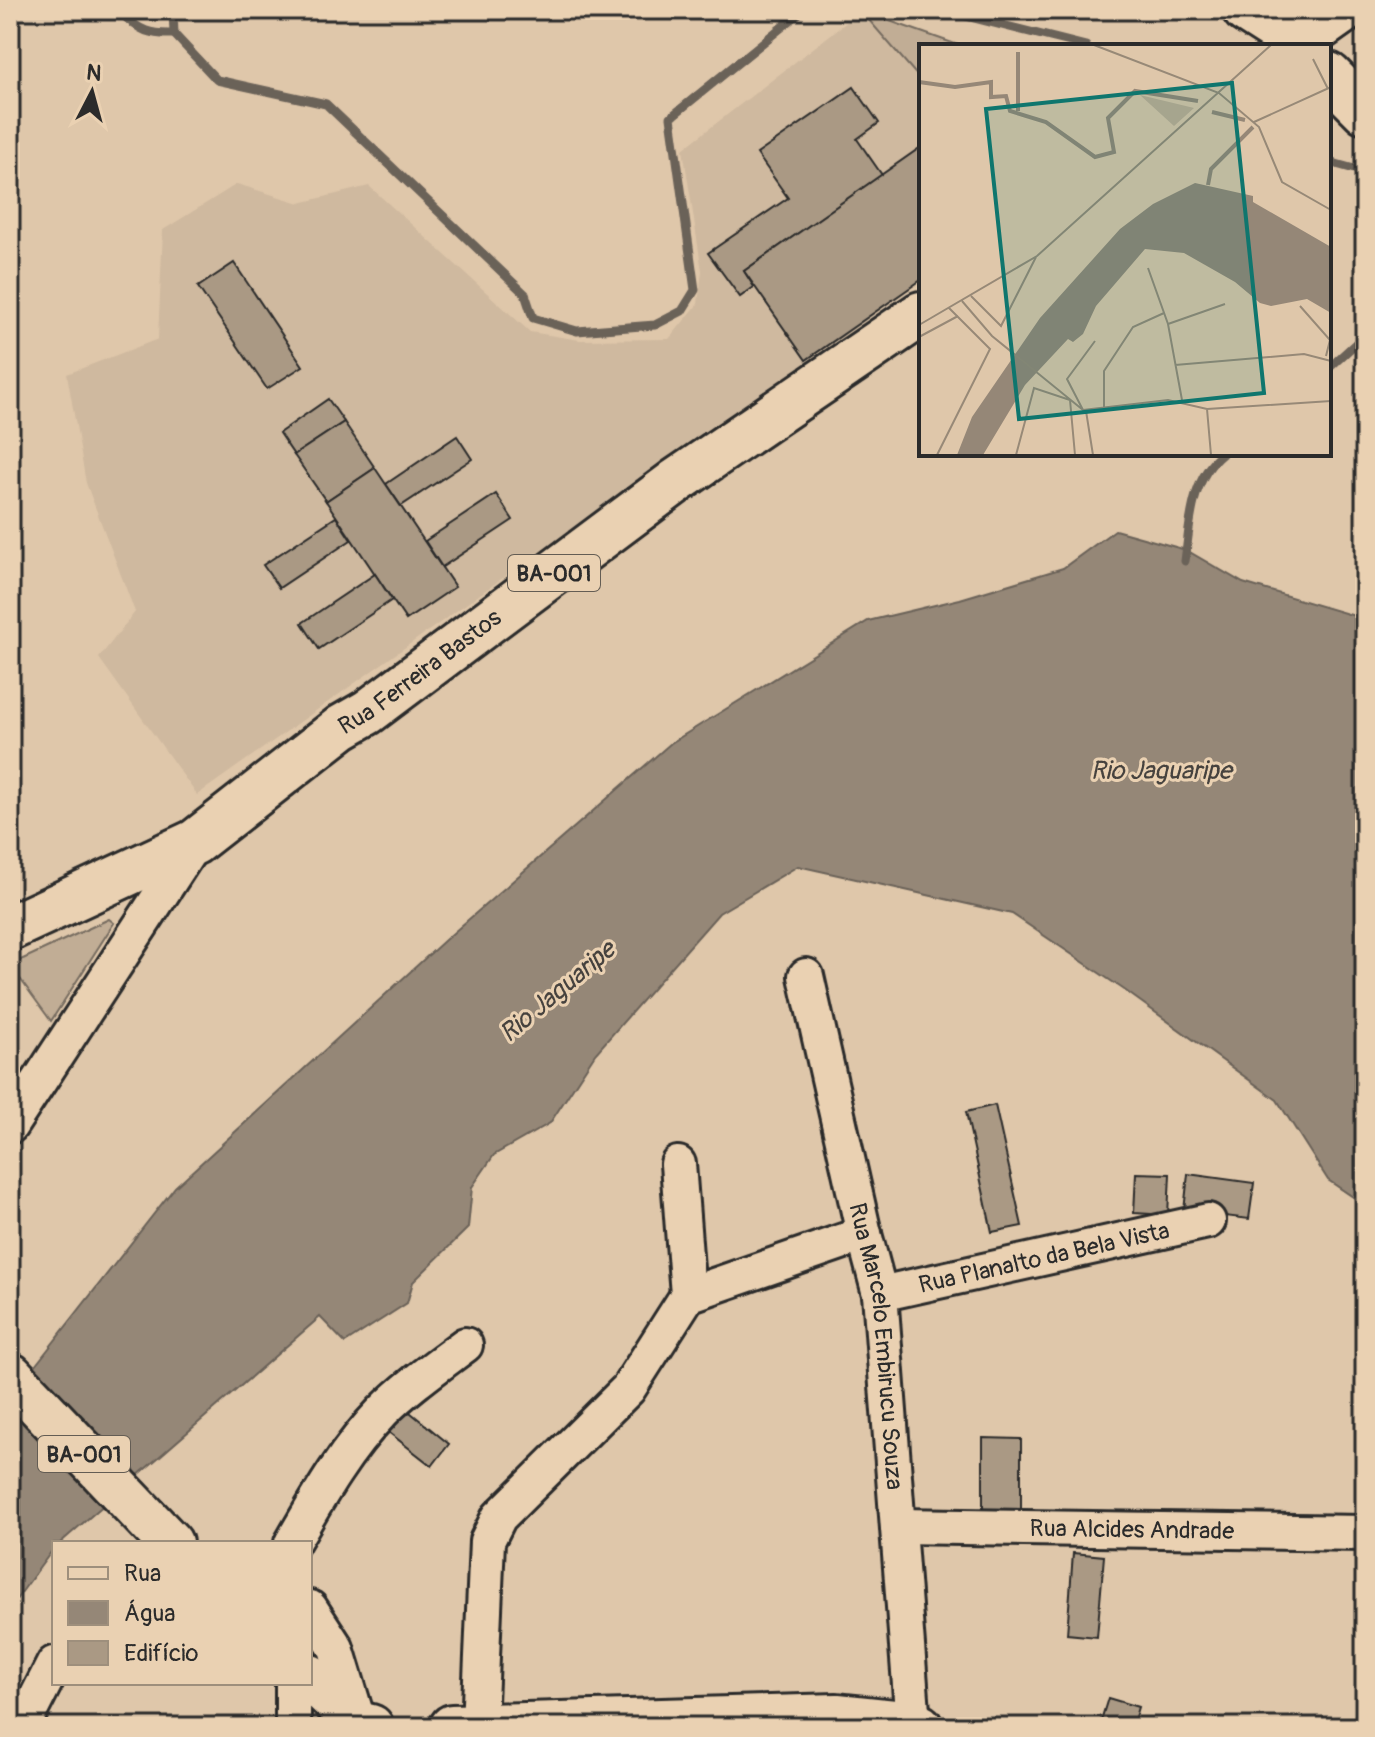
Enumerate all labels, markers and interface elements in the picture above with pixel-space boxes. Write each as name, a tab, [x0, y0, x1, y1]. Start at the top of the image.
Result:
inset map	[919, 44, 1331, 456]
north arrow	[52, 52, 132, 132]
text: N	[85, 58, 103, 88]
road number: BA-001	[508, 555, 600, 591]
street label: Rua Ferreira Bastos	[333, 603, 507, 741]
water label: Rio Jaguaripe	[1090, 755, 1234, 787]
water label: Rio Jaguaripe	[493, 933, 624, 1049]
street label: Rua Marcelo Embirucu Souza	[842, 1200, 909, 1491]
street label: Rua Planalto da Bela Vista	[916, 1216, 1172, 1300]
road number: BA-001	[38, 1436, 130, 1472]
street label: Rua Alcides Andrade	[1030, 1514, 1235, 1546]
legend	[52, 1541, 312, 1685]
text: Rua	[124, 1559, 161, 1588]
text: Água	[124, 1599, 175, 1628]
text: Edifício	[124, 1639, 198, 1668]

